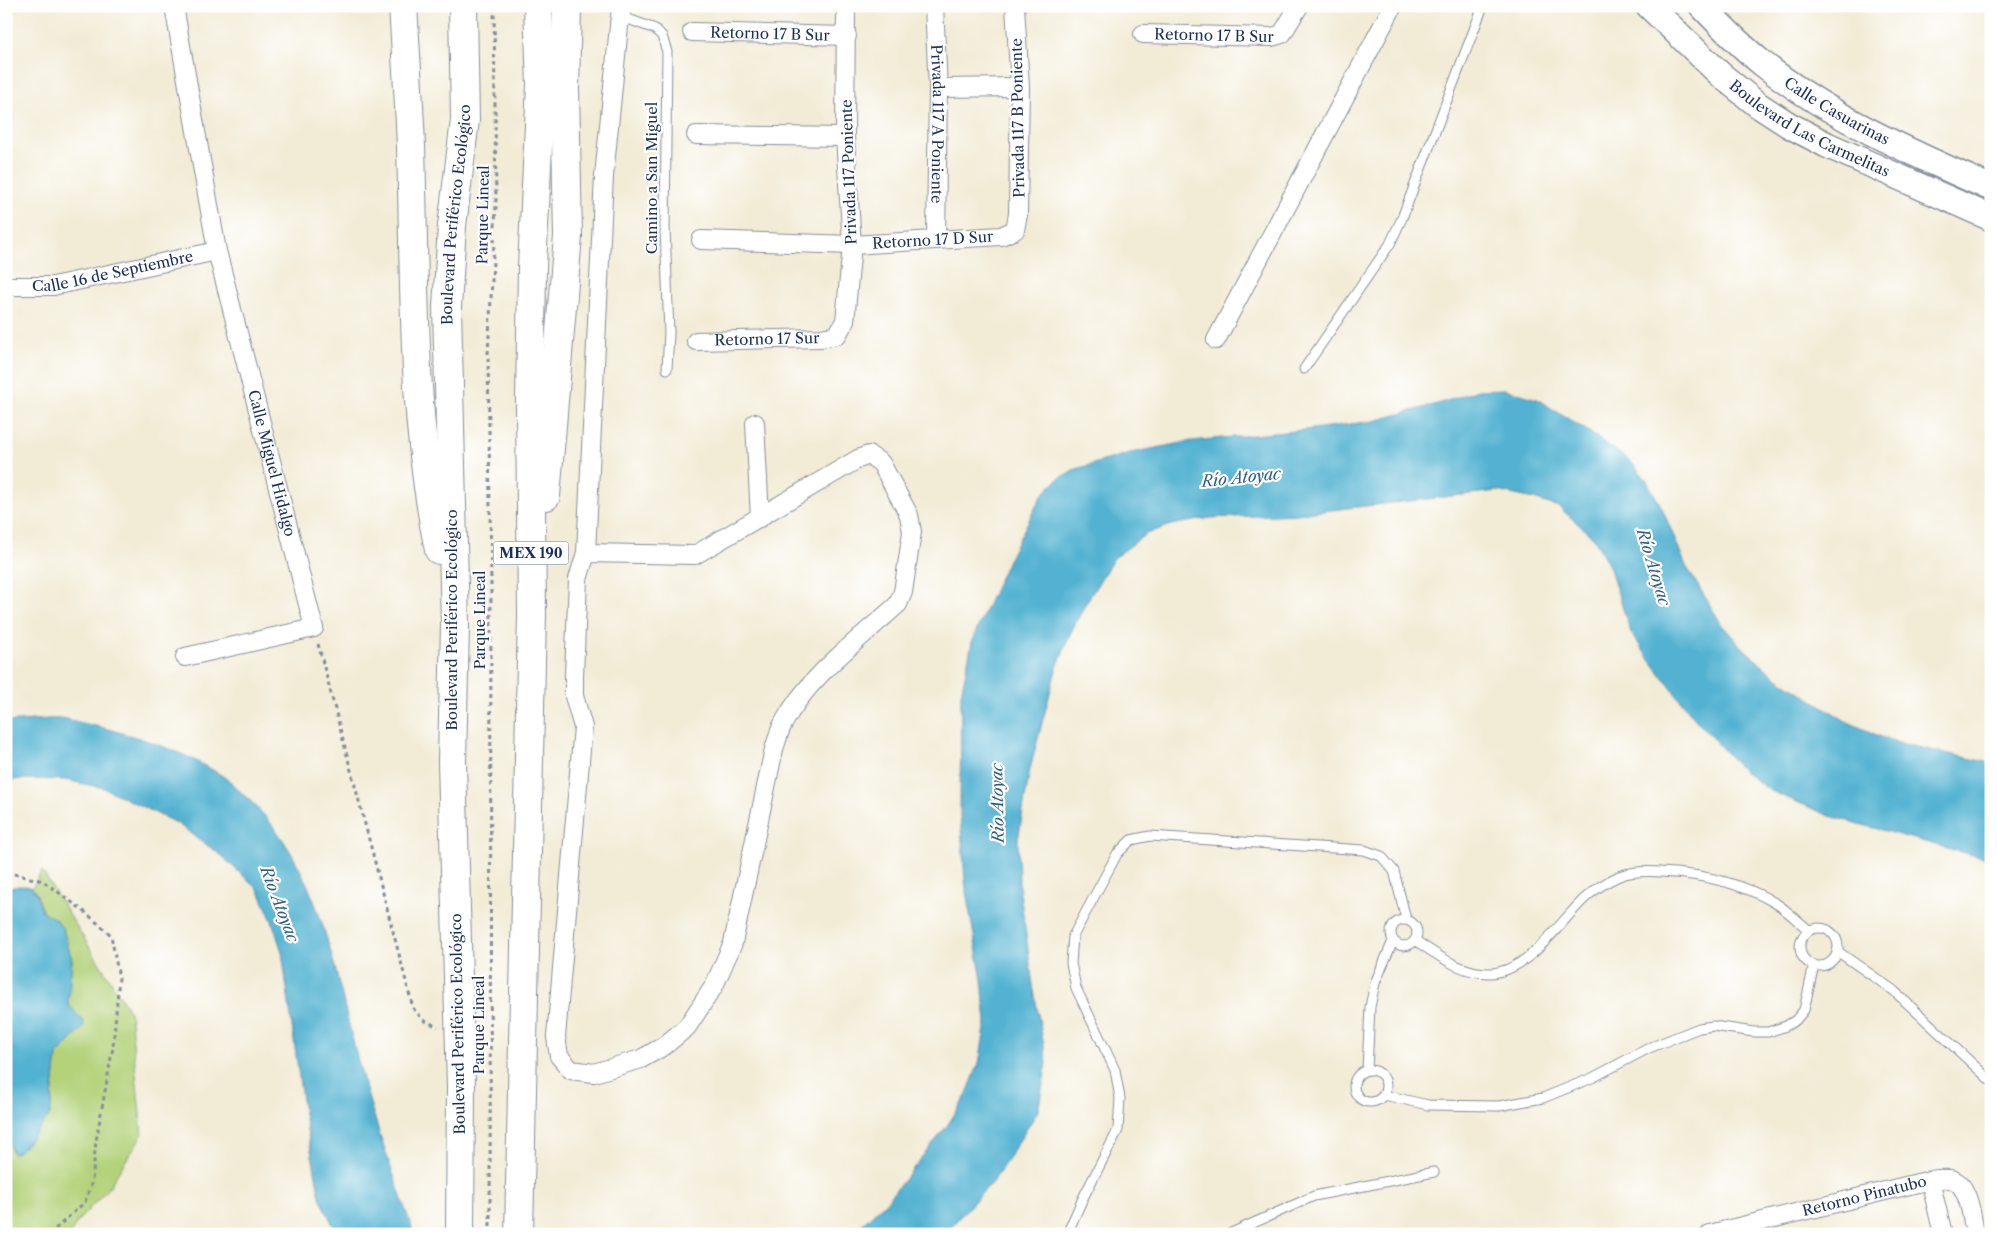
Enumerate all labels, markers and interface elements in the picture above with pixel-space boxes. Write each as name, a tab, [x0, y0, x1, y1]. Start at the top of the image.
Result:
street label: Retorno 17 B Sur	[710, 22, 831, 45]
street label: Retorno 17 B Sur	[1154, 24, 1275, 46]
street label: Privada 117 B Poniente	[1007, 38, 1028, 198]
street label: Privada 117 A Poniente	[927, 44, 948, 204]
street label: Calle Casuarinas	[1781, 73, 1893, 149]
street label: Boulevard Las Carmelitas	[1726, 76, 1893, 181]
street label: Privada 117 Poniente	[836, 99, 861, 245]
street label: Camino a San Miguel	[642, 101, 661, 254]
street label: Boulevard Periférico Ecológico	[437, 104, 474, 325]
street label: Parque Lineal	[472, 165, 493, 265]
street label: Retorno 17 D Sur	[872, 226, 994, 253]
street label: Calle 16 de Septiembre	[32, 246, 195, 295]
street label: Retorno 17 Sur	[714, 328, 820, 350]
street label: Calle Miguel Hidalgo	[244, 388, 300, 539]
water label: Río Atoyac	[1198, 463, 1283, 491]
street label: Boulevard Periférico Ecológico	[442, 509, 461, 731]
water label: Río Atoyac	[1632, 524, 1675, 609]
road number: MEX 190	[494, 542, 568, 564]
street label: Parque Lineal	[470, 570, 489, 669]
water label: Río Atoyac	[986, 762, 1008, 845]
water label: Río Atoyac	[256, 861, 304, 946]
street label: Boulevard Periférico Ecológico	[446, 913, 469, 1135]
street label: Parque Lineal	[469, 975, 488, 1074]
street label: Retorno Pinatubo	[1800, 1171, 1928, 1220]

